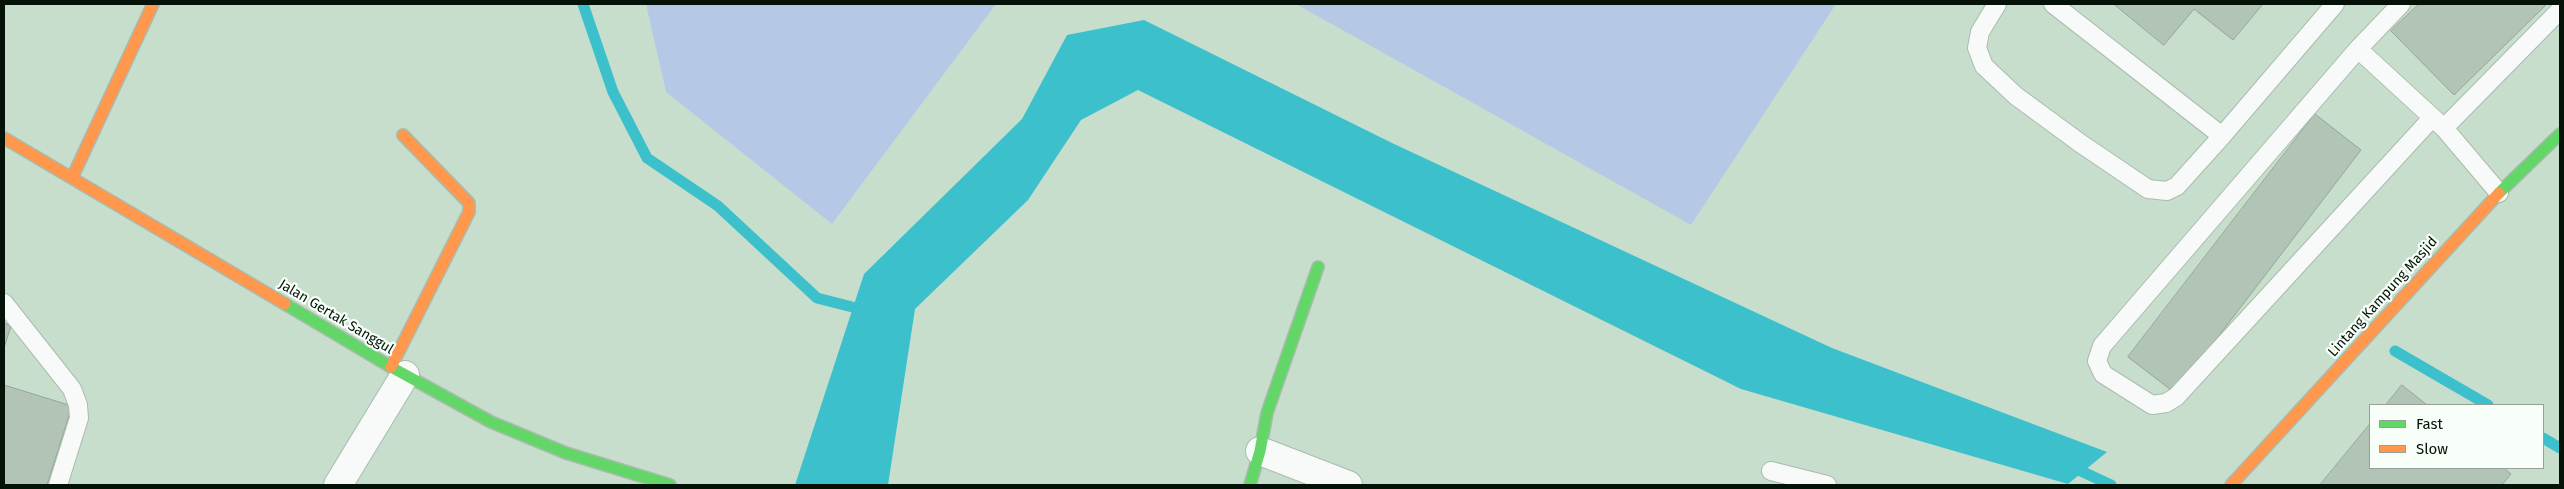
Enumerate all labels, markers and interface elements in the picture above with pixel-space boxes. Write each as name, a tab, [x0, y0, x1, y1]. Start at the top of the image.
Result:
street label: Lintang Kampung Masjid	[2325, 234, 2441, 360]
street label: Jalan Gertak Sanggul	[276, 276, 396, 358]
legend	[2369, 404, 2544, 469]
text: Fast	[2416, 415, 2443, 433]
text: Slow	[2416, 440, 2448, 458]

